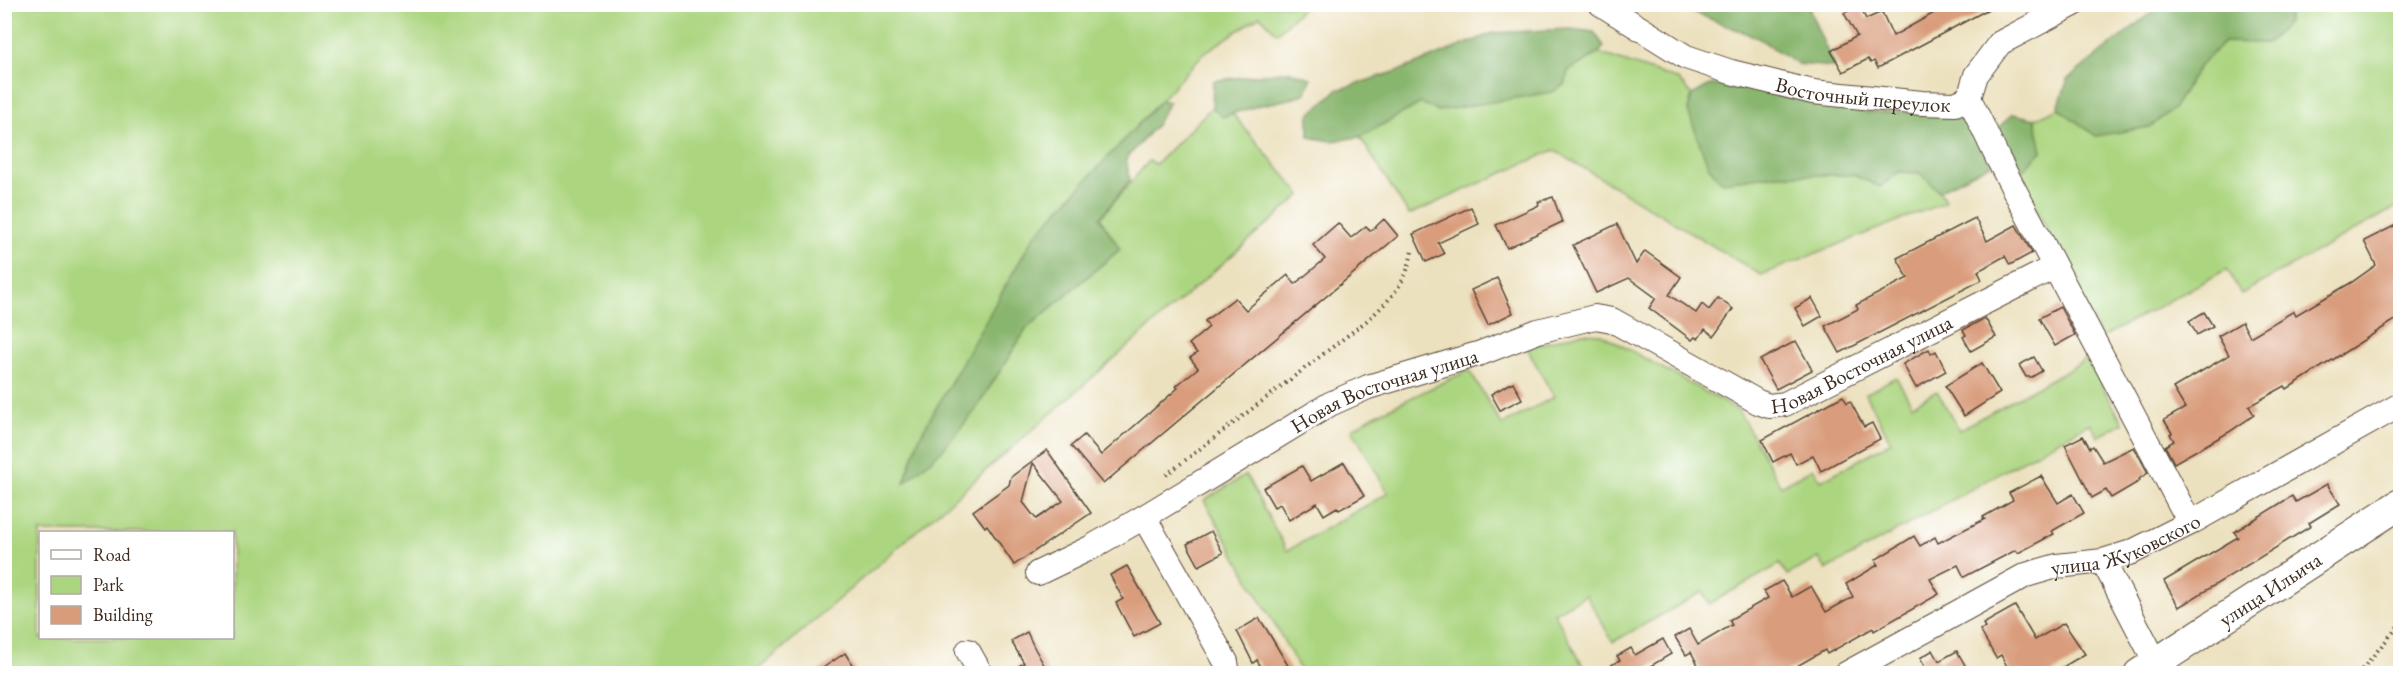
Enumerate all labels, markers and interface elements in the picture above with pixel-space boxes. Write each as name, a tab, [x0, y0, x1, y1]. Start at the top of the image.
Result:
street label: Восточный переулок	[1773, 70, 1951, 117]
street label: Новая Восточная улица	[1769, 307, 1957, 419]
street label: Новая Восточная улица	[1285, 341, 1482, 439]
street label: улица Жуковского	[2047, 507, 2205, 581]
legend	[39, 531, 234, 639]
text: Road	[93, 543, 132, 566]
street label: улица Ильича	[2213, 545, 2327, 632]
text: Park	[93, 573, 124, 596]
text: Building	[93, 603, 153, 626]

